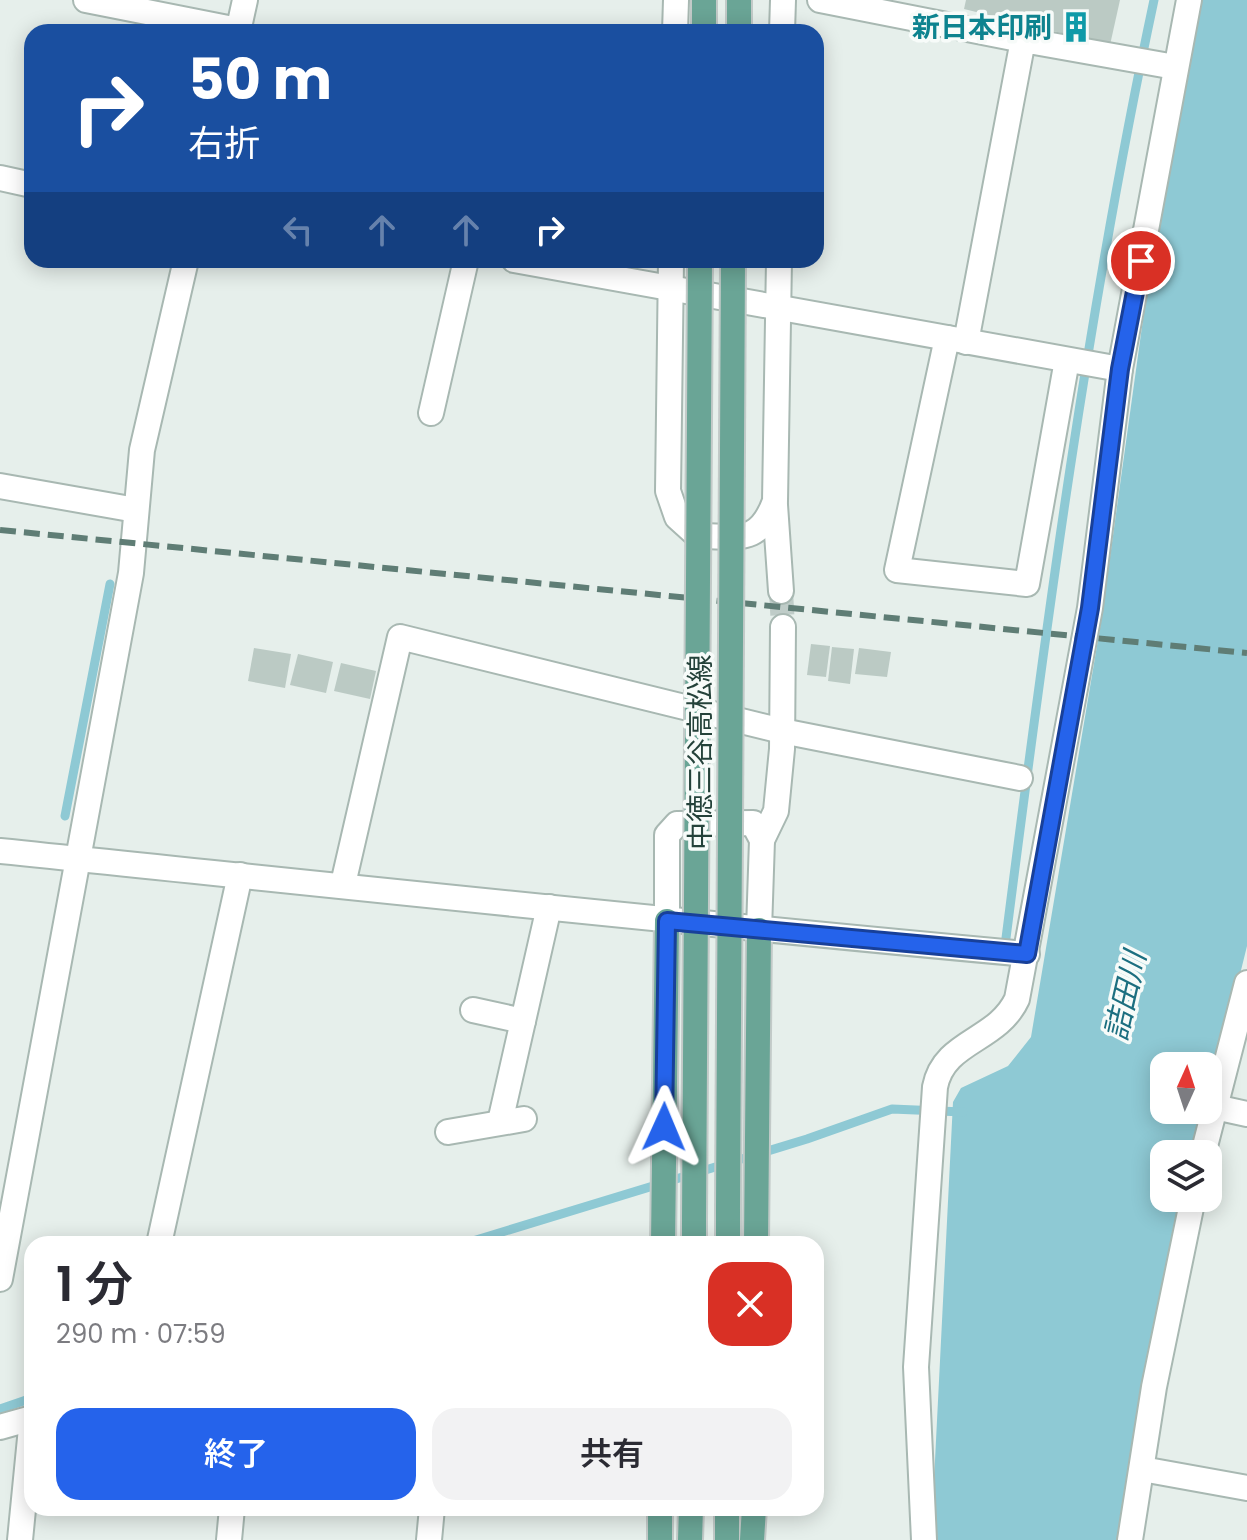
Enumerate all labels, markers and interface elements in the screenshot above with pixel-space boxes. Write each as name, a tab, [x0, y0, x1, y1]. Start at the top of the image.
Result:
place label: 新日本印刷	[912, 8, 1052, 47]
building icon: 新日本印刷	[1059, 10, 1093, 44]
text: 50 m	[188, 40, 332, 119]
icon: right	[56, 56, 160, 160]
text: 右折	[188, 118, 260, 169]
icon: left	[276, 208, 320, 252]
icon: ahead	[360, 208, 404, 252]
icon: ahead	[444, 208, 488, 252]
icon: right	[528, 208, 572, 252]
pin	[1107, 227, 1175, 295]
icon: arrive	[1119, 239, 1163, 283]
street label: 中徳三谷高松線	[681, 654, 720, 850]
water label: 詰田川	[1094, 944, 1157, 1045]
north arrow	[1150, 1052, 1222, 1124]
map controls	[1150, 1052, 1222, 1212]
position arrow	[622, 1085, 706, 1169]
button: layers	[1150, 1140, 1222, 1212]
text: 1 分	[56, 1251, 133, 1318]
button: close	[708, 1262, 792, 1346]
text: 290 m · 07:59	[56, 1316, 226, 1352]
button: 終了	[56, 1408, 416, 1500]
button: 共有	[432, 1408, 792, 1500]

